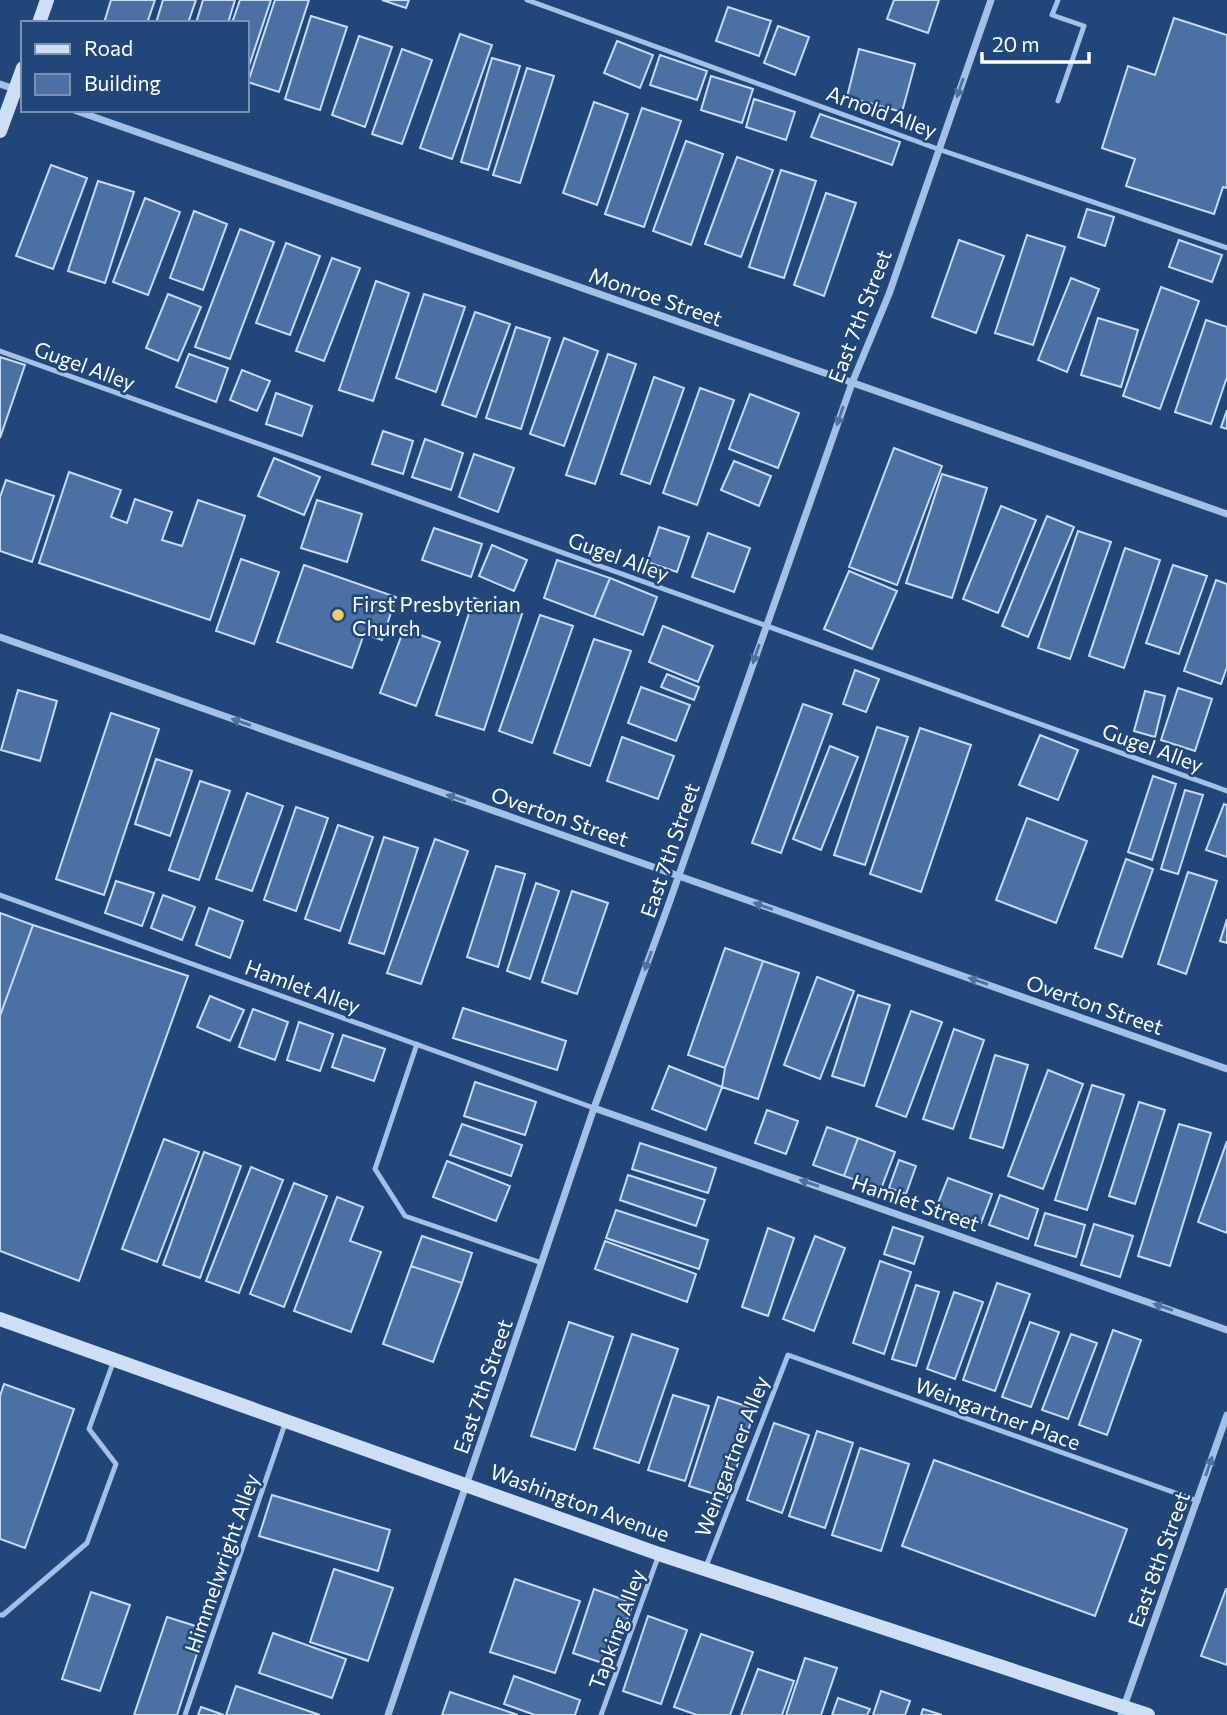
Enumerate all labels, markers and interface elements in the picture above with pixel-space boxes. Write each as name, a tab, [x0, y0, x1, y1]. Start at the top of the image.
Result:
legend	[21, 21, 248, 112]
scale bar	[982, 21, 1089, 65]
text: 20 m	[992, 31, 1040, 56]
text: Road	[84, 35, 133, 60]
text: Building	[84, 70, 161, 95]
one-way arrow	[954, 77, 965, 98]
street label: Arnold Alley	[823, 79, 941, 143]
street label: East 7th Street	[822, 246, 896, 386]
street label: Monroe Street	[586, 261, 726, 331]
street label: Gugel Alley	[31, 335, 139, 395]
one-way arrow	[834, 406, 845, 427]
street label: Gugel Alley	[565, 526, 673, 586]
place label: First Presbyterian Church	[352, 591, 521, 640]
marker: First Presbyterian Church	[330, 607, 346, 623]
one-way arrow	[750, 643, 761, 664]
one-way arrow	[231, 716, 252, 727]
street label: Gugel Alley	[1099, 717, 1207, 777]
street label: East 7th Street	[634, 779, 704, 921]
street label: Overton Street	[488, 781, 632, 851]
one-way arrow	[445, 792, 466, 803]
one-way arrow	[752, 900, 773, 911]
one-way arrow	[643, 951, 654, 972]
street label: Hamlet Alley	[242, 954, 364, 1018]
street label: Overton Street	[1023, 969, 1167, 1039]
one-way arrow	[967, 975, 988, 986]
street label: Hamlet Street	[849, 1168, 983, 1236]
one-way arrow	[798, 1178, 819, 1189]
one-way arrow	[1152, 1301, 1173, 1312]
street label: East 7th Street	[447, 1315, 517, 1457]
street label: Weingartner Place	[912, 1371, 1084, 1455]
street label: Weingartner Alley	[689, 1372, 773, 1540]
one-way arrow	[1205, 1456, 1215, 1477]
street label: Washington Avenue	[487, 1458, 673, 1546]
street label: Himmelwright Alley	[179, 1470, 263, 1656]
street label: East 8th Street	[1122, 1488, 1194, 1630]
street label: Tapking Alley	[583, 1565, 649, 1693]

